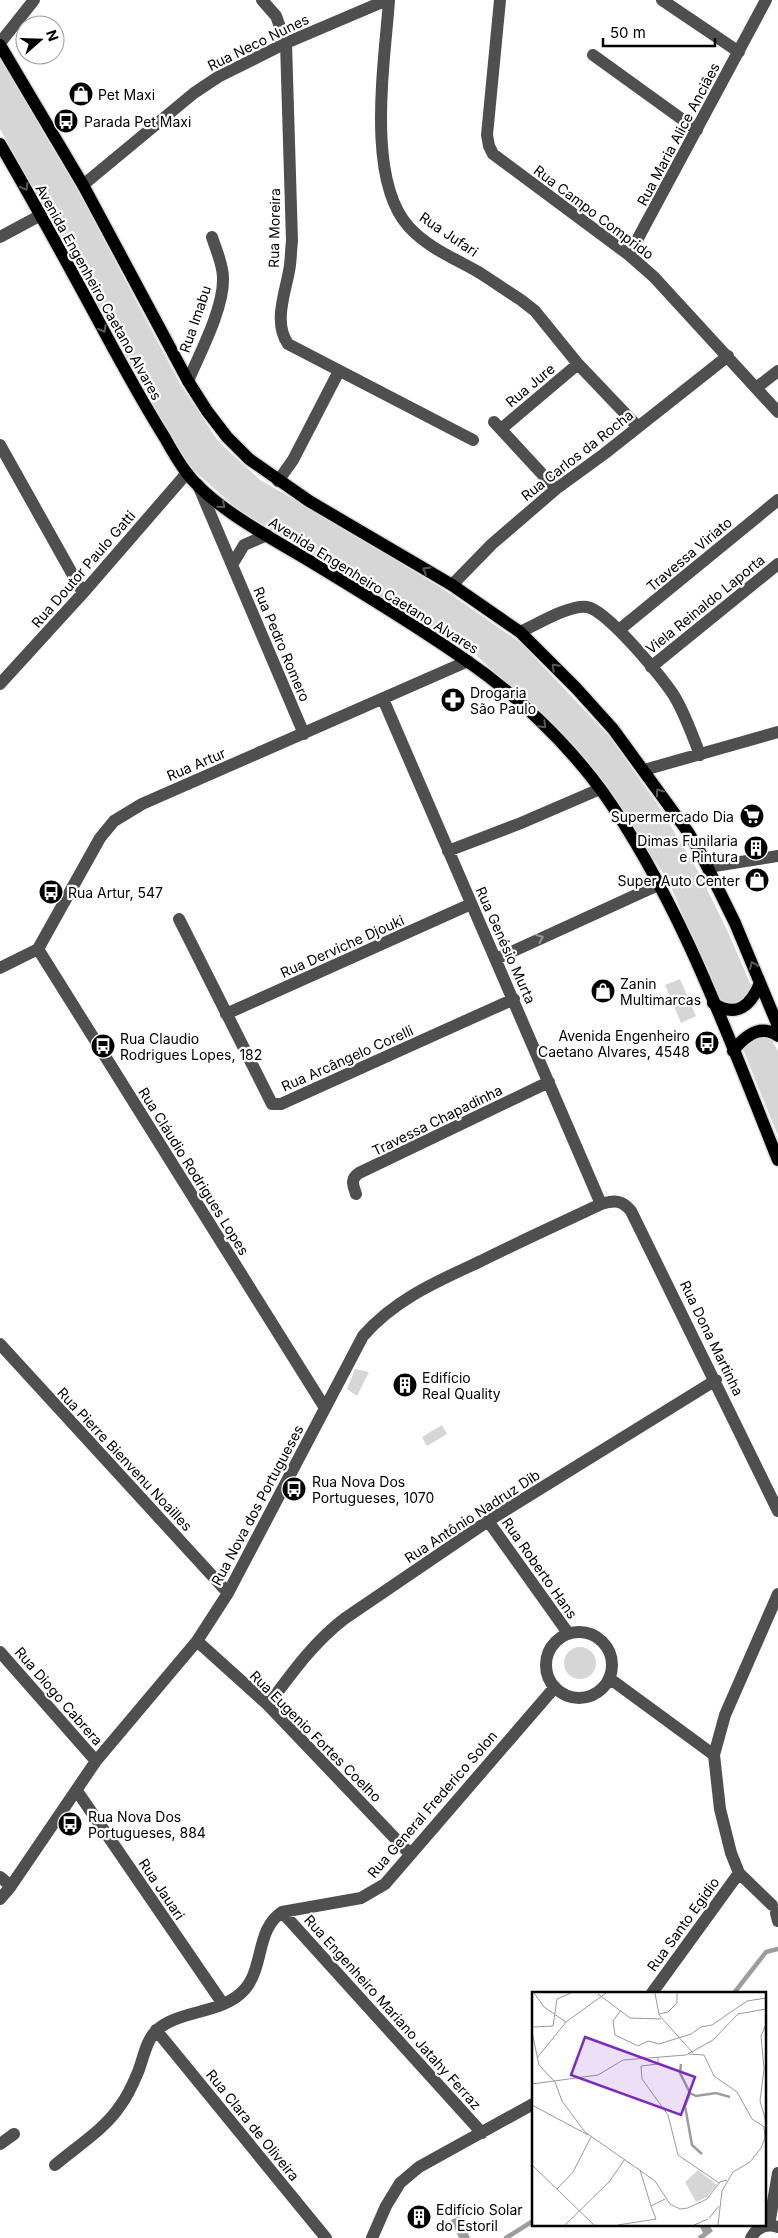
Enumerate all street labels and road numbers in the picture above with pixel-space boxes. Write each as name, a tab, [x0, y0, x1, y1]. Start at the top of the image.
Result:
street label: Rua Neco Nunes	[204, 10, 312, 74]
street label: Rua Maria Alice Anciães	[633, 60, 723, 208]
street label: Rua Campo Comprido	[531, 161, 657, 263]
street label: Avenida Engenheiro Caetano Alvares	[32, 181, 166, 403]
street label: Rua Moreira	[265, 188, 283, 268]
street label: Rua Jufari	[416, 208, 482, 260]
street label: Rua Imabu	[176, 283, 214, 355]
street label: Rua Jure	[502, 360, 558, 410]
street label: Rua Carlos da Rocha	[518, 406, 636, 504]
street label: Rua Doutor Paulo Gatti	[28, 507, 138, 631]
street label: Avenida Engenheiro Caetano Alvares	[266, 513, 482, 657]
street label: Travessa Viriato	[643, 513, 735, 595]
street label: Viela Reinaldo Laporta	[642, 551, 768, 657]
street label: Rua Pedro Romero	[250, 584, 314, 704]
street label: Rua Artur	[164, 744, 228, 784]
street label: Rua Genésio Murta	[473, 884, 539, 1006]
street label: Rua Derviche Djouki	[277, 911, 407, 981]
street label: Rua Arcângelo Corelli	[278, 1021, 416, 1095]
street label: Travessa Chapadinha	[369, 1081, 505, 1159]
street label: Rua Cláudio Rodrigues Lopes	[135, 1084, 253, 1258]
street label: Rua Dona Martinha	[677, 1278, 747, 1398]
street label: Rua Pierre Bienvenu Noailles	[54, 1384, 196, 1534]
street label: Rua Nova dos Portugueses	[207, 1422, 307, 1588]
street label: Rua Antônio Nadruz Dib	[401, 1466, 543, 1566]
street label: Rua Roberto Hans	[499, 1514, 581, 1622]
street label: Rua Diogo Cabrera	[12, 1643, 106, 1749]
street label: Rua Eugenio Fortes Coelho	[247, 1667, 385, 1805]
street label: Rua General Frederico Solon	[364, 1727, 500, 1881]
street label: Rua Jauari	[135, 1855, 189, 1923]
street label: Rua Santo Egidio	[643, 1874, 723, 1974]
street label: Rua Engenheiro Mariano Jatahy Ferraz	[301, 1911, 485, 2113]
street label: Rua Clara de Oliveira	[203, 2066, 303, 2184]

